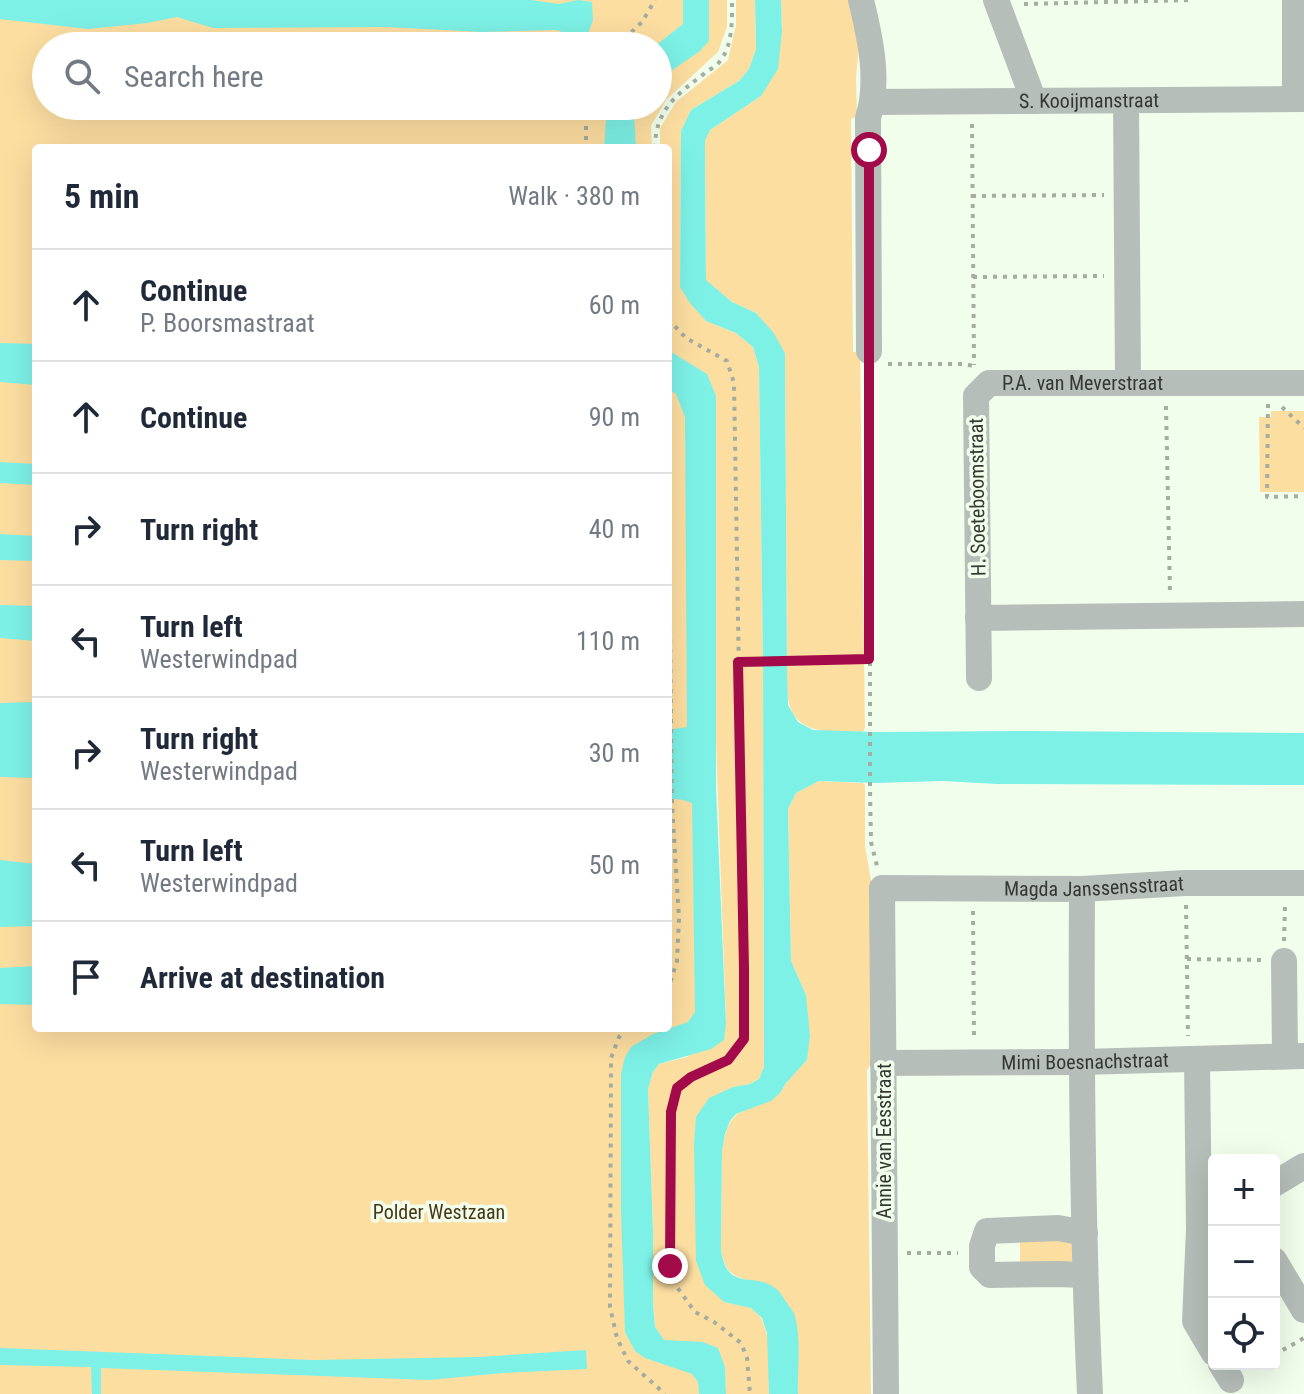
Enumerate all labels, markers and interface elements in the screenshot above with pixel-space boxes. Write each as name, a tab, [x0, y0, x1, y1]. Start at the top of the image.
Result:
search box	[32, 32, 672, 120]
icon: search	[60, 54, 104, 98]
text: Search here	[124, 59, 264, 94]
street label: S. Kooijmanstraat	[1019, 88, 1159, 113]
route start	[851, 132, 887, 168]
text: 5 min	[64, 176, 140, 216]
text: Walk · 380 m	[508, 181, 640, 211]
text: Continue	[140, 273, 247, 308]
icon: ahead	[64, 283, 108, 327]
text: 60 m	[589, 290, 640, 320]
text: P. Boorsmastraat	[140, 308, 315, 338]
street label: P.A. van Meverstraat	[1002, 371, 1163, 395]
icon: ahead	[64, 395, 108, 439]
text: Continue	[140, 400, 247, 435]
text: 90 m	[589, 402, 640, 432]
street label: H. Soeteboomstraat	[964, 418, 990, 576]
icon: right	[64, 507, 108, 551]
text: Turn right	[140, 512, 258, 547]
text: 40 m	[589, 514, 640, 544]
text: Turn left	[140, 609, 243, 644]
icon: left	[64, 619, 108, 663]
text: 110 m	[576, 626, 640, 656]
text: Westerwindpad	[140, 644, 298, 674]
text: Turn right	[140, 721, 258, 756]
icon: right	[64, 731, 108, 775]
text: 30 m	[589, 738, 640, 768]
text: Westerwindpad	[140, 756, 298, 786]
text: Turn left	[140, 833, 243, 868]
icon: left	[64, 843, 108, 887]
text: 50 m	[589, 850, 640, 880]
text: Westerwindpad	[140, 868, 298, 898]
street label: Magda Janssensstraat	[1004, 871, 1185, 901]
icon: arrive	[64, 955, 108, 999]
text: Arrive at destination	[140, 960, 385, 995]
street label: Mimi Boesnachstraat	[1001, 1048, 1169, 1074]
street label: Annie van Eesstraat	[872, 1063, 896, 1219]
map controls	[1208, 1154, 1280, 1370]
button: +	[1208, 1154, 1280, 1226]
park label: Polder Westzaan	[373, 1200, 505, 1224]
button: −	[1208, 1226, 1280, 1298]
route end	[652, 1248, 688, 1284]
button: locate	[1208, 1298, 1280, 1370]

